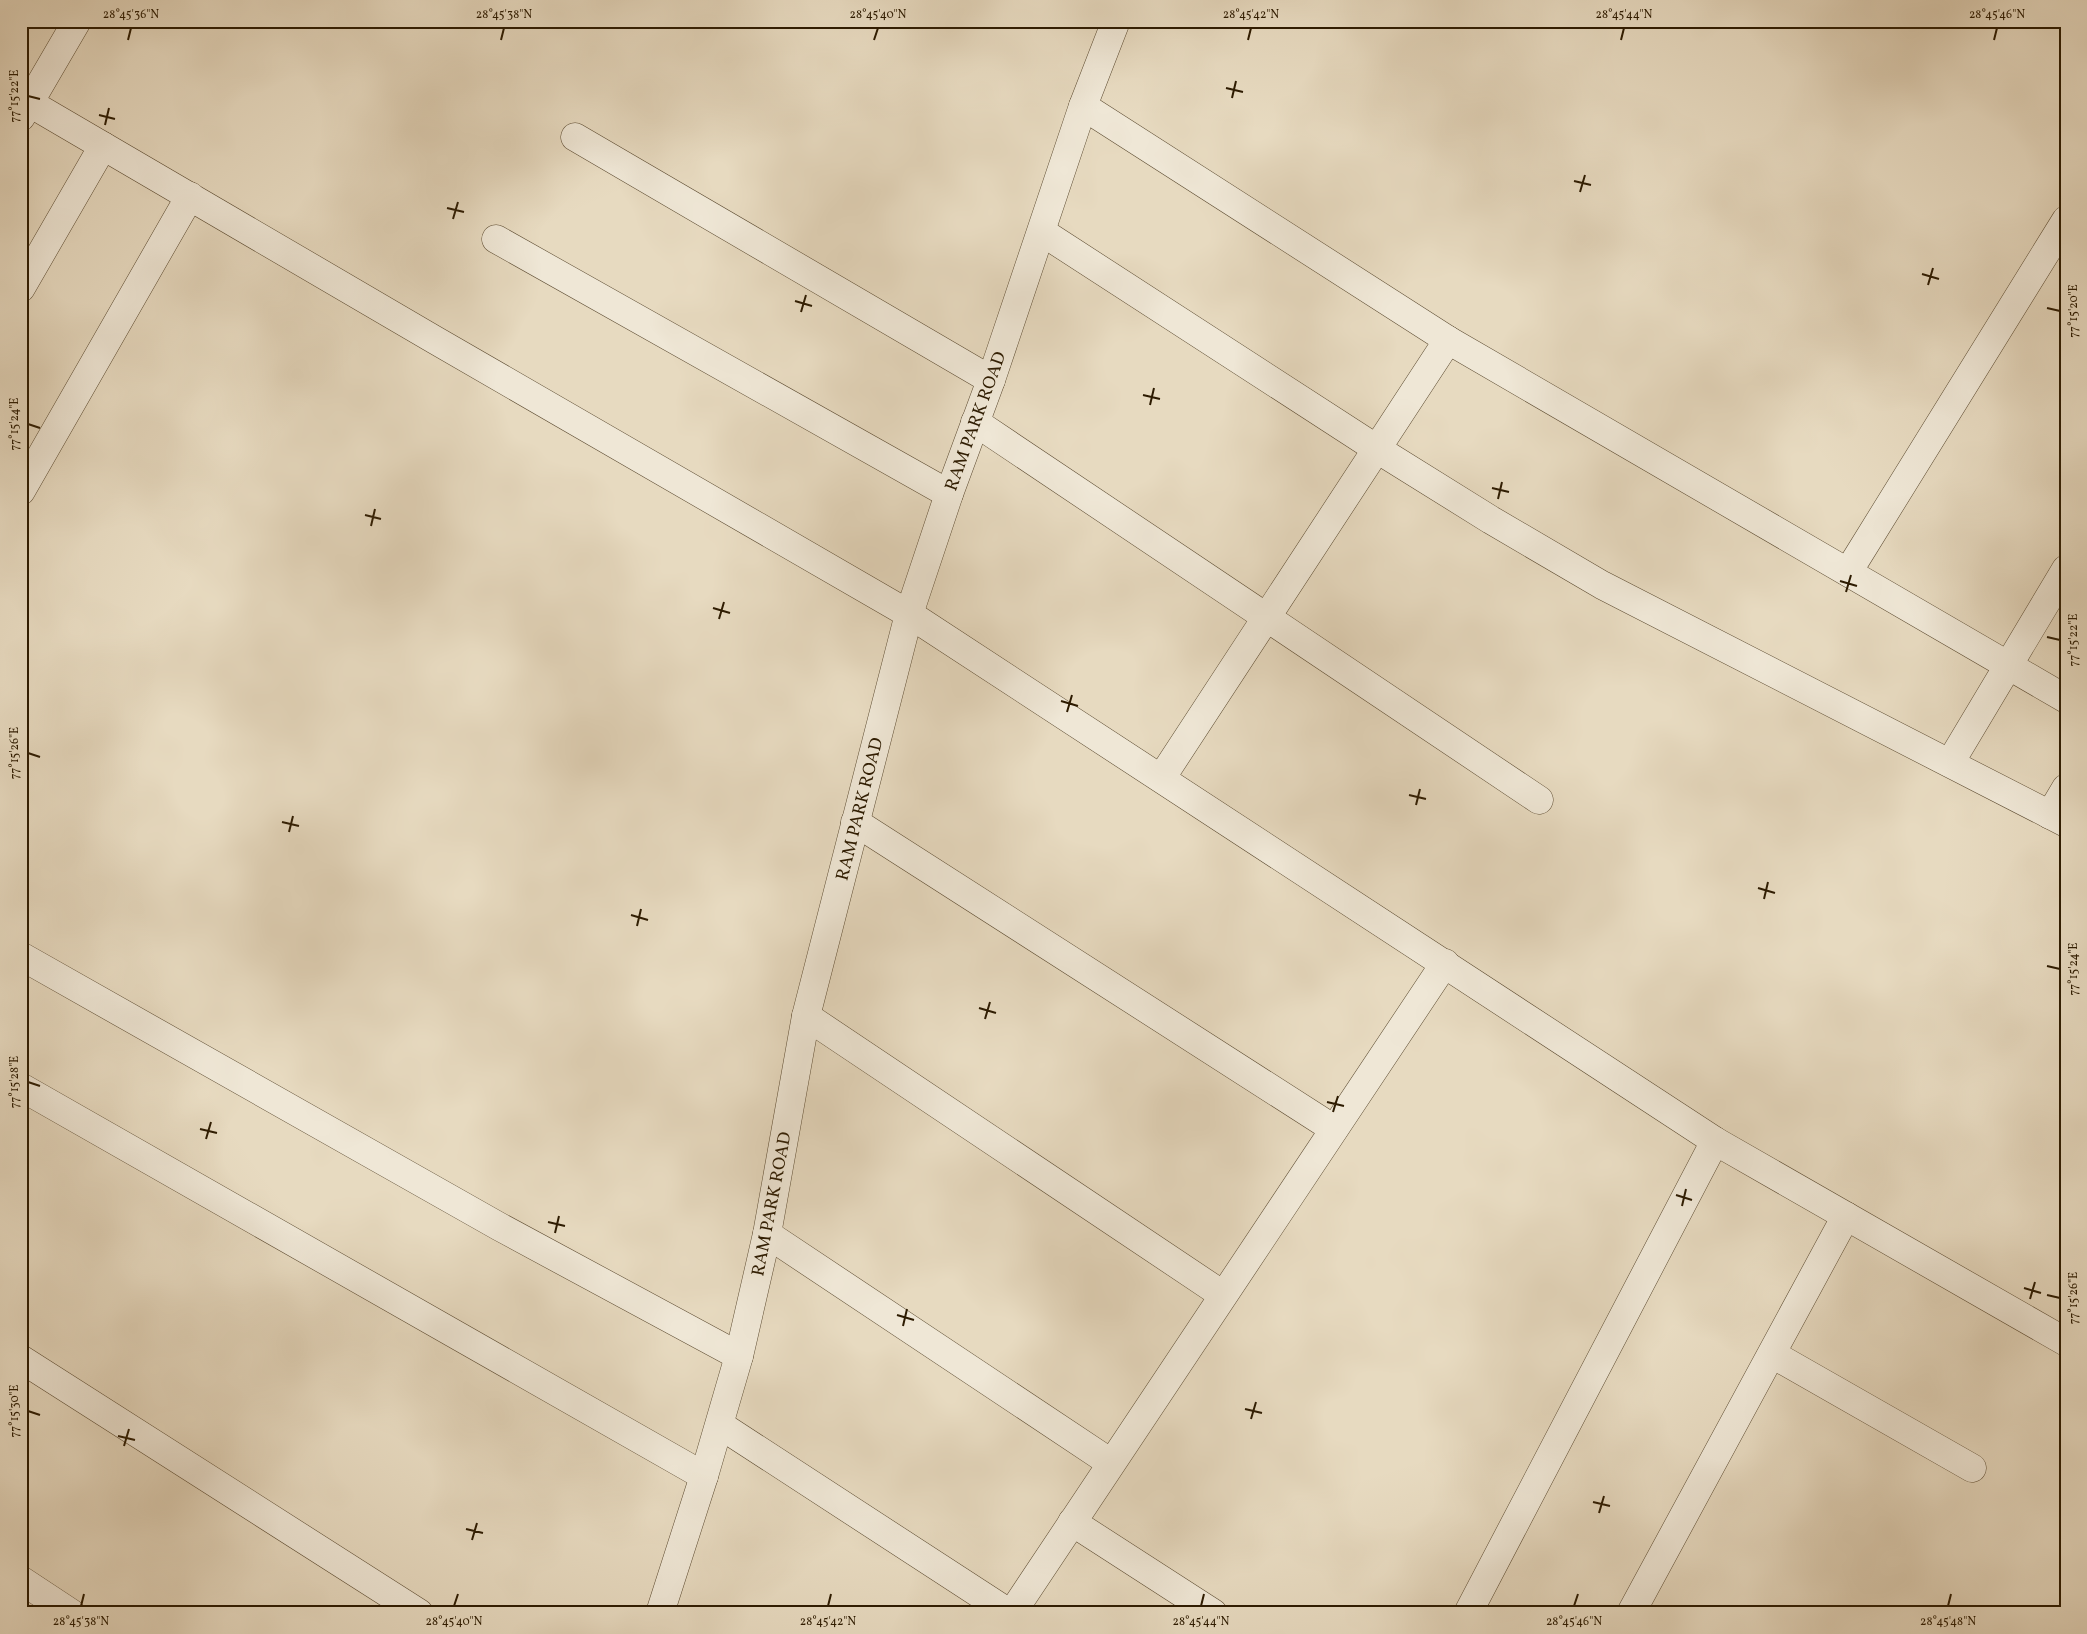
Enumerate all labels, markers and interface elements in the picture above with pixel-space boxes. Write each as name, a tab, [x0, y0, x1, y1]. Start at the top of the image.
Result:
text: 28°45'36"N	[103, 7, 159, 23]
text: 28°45'38"N	[476, 7, 532, 23]
text: 28°45'40"N	[850, 7, 907, 23]
text: 28°45'42"N	[1223, 7, 1279, 23]
text: 28°45'44"N	[1595, 7, 1653, 23]
text: 28°45'46"N	[1969, 7, 2025, 23]
text: 77°15'22"E	[7, 70, 23, 122]
text: 77°15'20"E	[2066, 284, 2082, 338]
street label: RAM PARK ROAD	[940, 348, 1013, 495]
text: 77°15'24"E	[7, 397, 23, 451]
text: 77°15'22"E	[2066, 614, 2082, 666]
text: 77°15'26"E	[7, 727, 23, 779]
street label: RAM PARK ROAD	[831, 735, 890, 884]
text: 77°15'24"E	[2066, 942, 2082, 996]
text: 77°15'28"E	[7, 1056, 23, 1108]
street label: RAM PARK ROAD	[746, 1130, 799, 1279]
text: 77°15'26"E	[2066, 1272, 2082, 1324]
text: 77°15'30"E	[7, 1384, 23, 1438]
text: 28°45'38"N	[53, 1614, 109, 1630]
text: 28°45'40"N	[426, 1614, 483, 1630]
text: 28°45'42"N	[800, 1614, 856, 1630]
text: 28°45'44"N	[1172, 1614, 1230, 1630]
text: 28°45'46"N	[1546, 1614, 1602, 1630]
text: 28°45'48"N	[1920, 1614, 1976, 1630]

